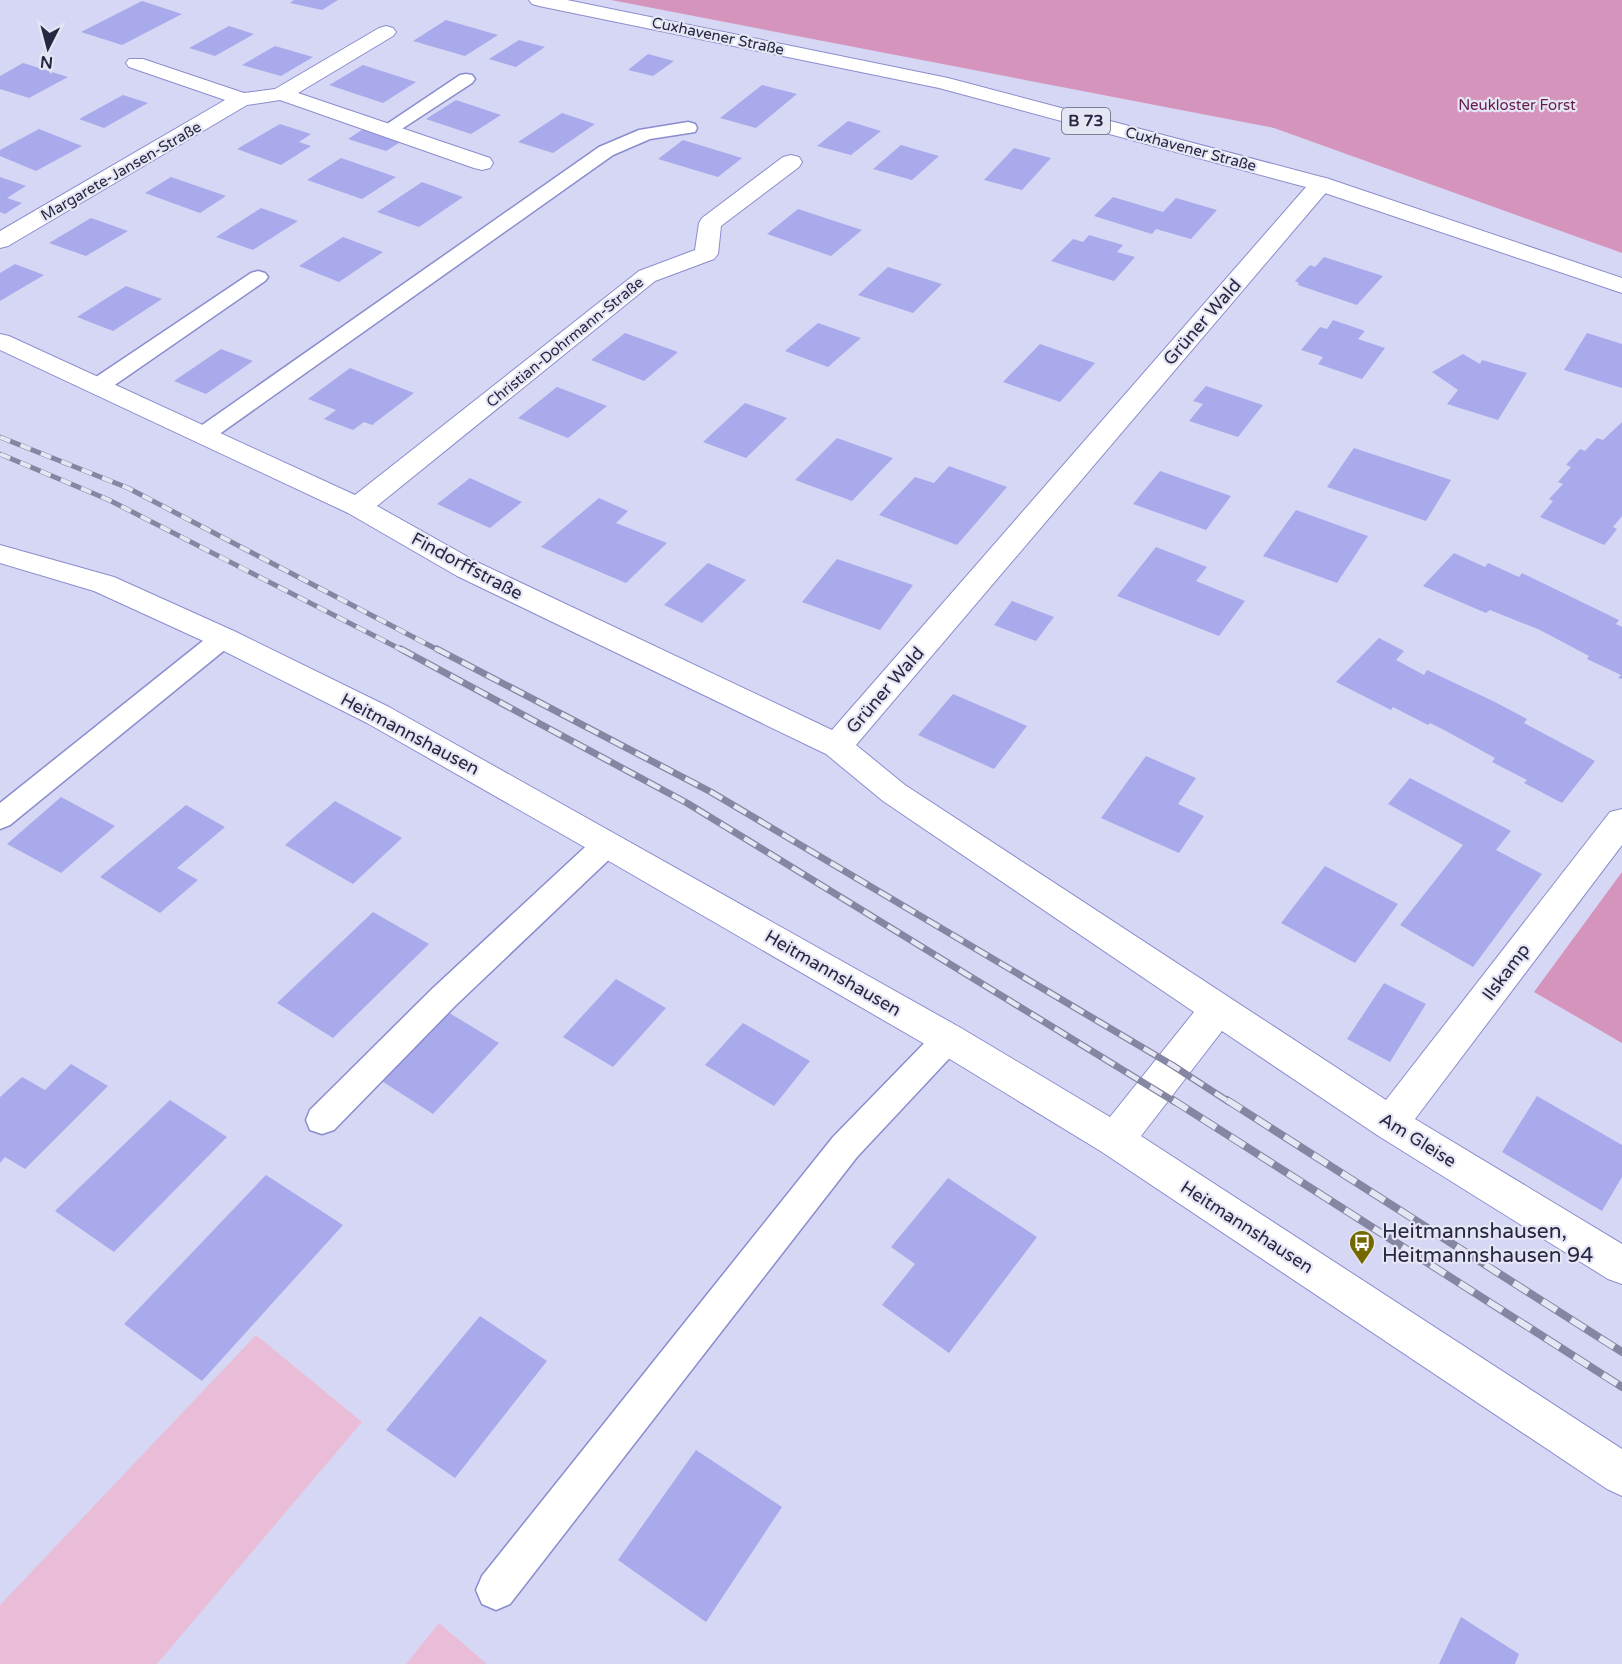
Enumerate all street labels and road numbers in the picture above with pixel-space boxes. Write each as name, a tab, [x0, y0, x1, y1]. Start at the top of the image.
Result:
street label: Cuxhavener Straße	[650, 13, 786, 59]
road number: B 73	[1062, 108, 1110, 134]
street label: Margarete-Jansen-Straße	[38, 118, 204, 224]
street label: Cuxhavener Straße	[1124, 123, 1258, 175]
street label: Christian-Dohrmann-Straße	[483, 273, 647, 411]
street label: Grüner Wald	[1158, 274, 1246, 370]
street label: Findorffstraße	[408, 527, 526, 605]
street label: Grüner Wald	[841, 642, 929, 738]
street label: Heitmannshausen	[337, 688, 483, 780]
street label: Heitmannshausen	[761, 925, 905, 1021]
street label: Ilskamp	[1477, 939, 1535, 1005]
street label: Am Gleise	[1376, 1108, 1460, 1172]
street label: Heitmannshausen	[1176, 1176, 1318, 1278]

